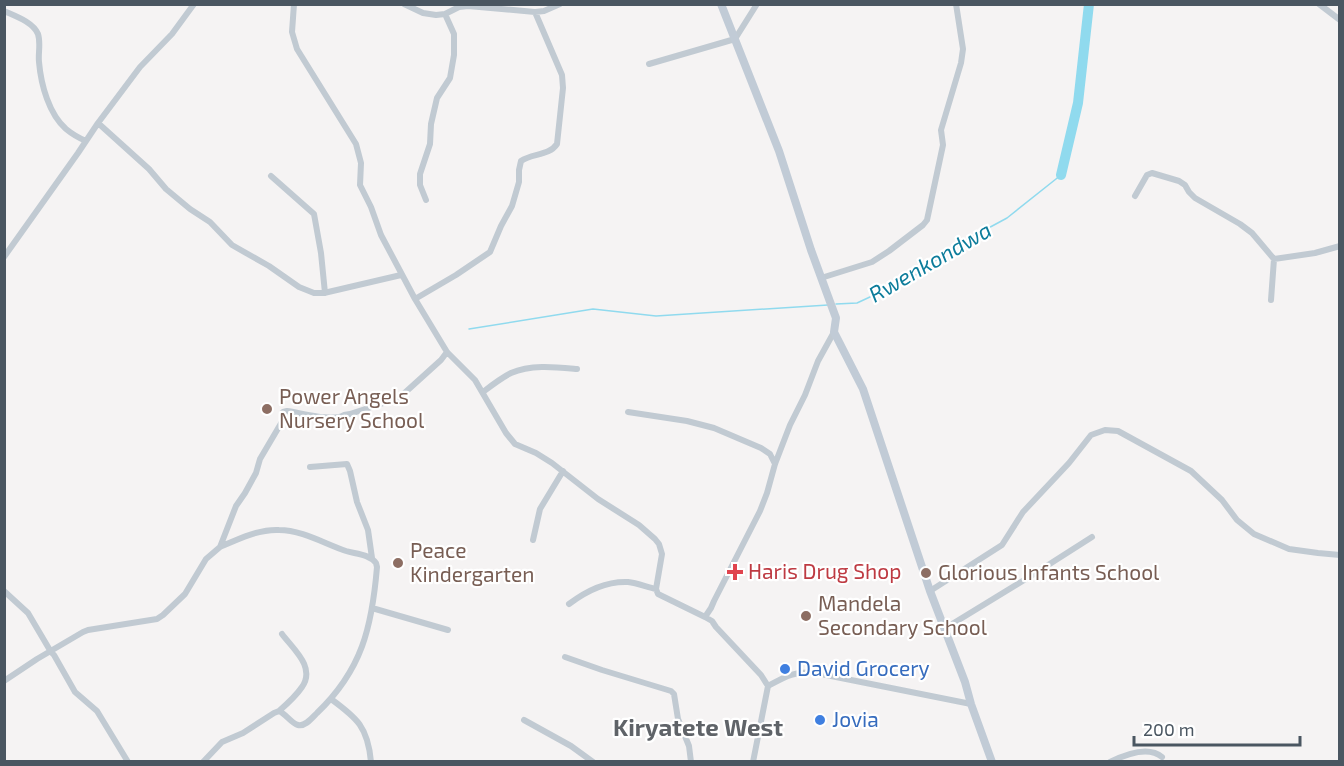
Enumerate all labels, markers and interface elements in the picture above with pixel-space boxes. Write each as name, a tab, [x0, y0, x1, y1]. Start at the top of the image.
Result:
water label: Rwenkondwa	[864, 216, 995, 307]
place label: Power Angels Nursery School	[279, 383, 425, 432]
marker: Power Angels Nursery School	[260, 402, 274, 416]
place label: Peace Kindergarten	[410, 537, 535, 586]
marker: Peace Kindergarten	[391, 556, 405, 570]
place label: Haris Drug Shop	[748, 558, 901, 583]
place label: Glorious Infants School	[938, 559, 1160, 584]
marker: Haris Drug Shop	[726, 563, 744, 581]
marker: Glorious Infants School	[919, 566, 933, 580]
place label: Mandela Secondary School	[818, 590, 988, 639]
marker: Mandela Secondary School	[799, 609, 813, 623]
place label: David Grocery	[797, 655, 930, 680]
marker: David Grocery	[778, 662, 792, 676]
place label: Jovia	[832, 706, 879, 731]
scale bar	[1134, 709, 1300, 747]
district label: Kiryatete West	[613, 712, 783, 741]
marker: Jovia	[813, 713, 827, 727]
text: 200 m	[1143, 718, 1195, 740]

